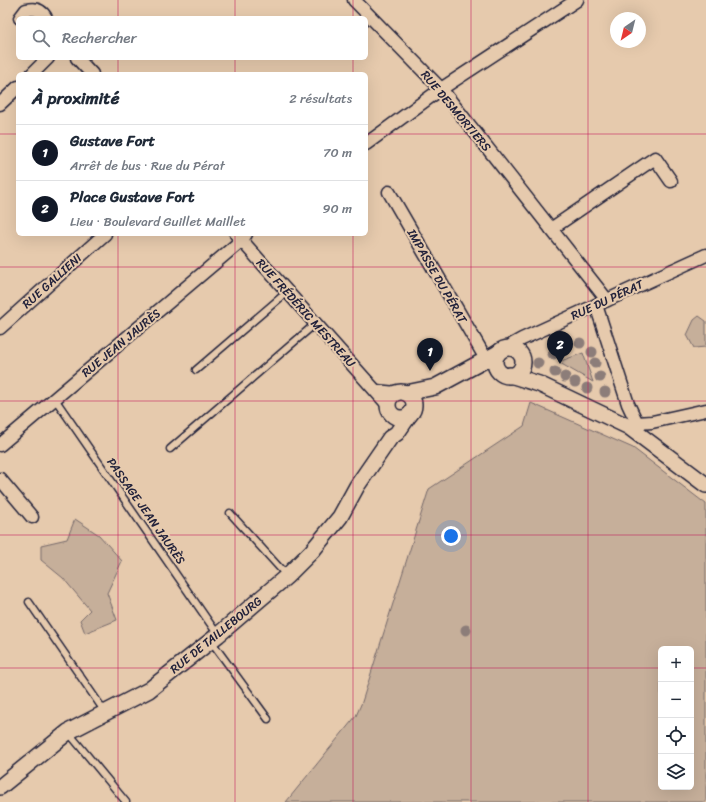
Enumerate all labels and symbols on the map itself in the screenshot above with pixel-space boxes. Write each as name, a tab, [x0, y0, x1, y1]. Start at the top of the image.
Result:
north arrow	[610, 12, 646, 48]
street label: RUE DESMORTIERS	[415, 65, 497, 157]
street label: IMPASSE DU PÉRAT	[400, 224, 473, 328]
street label: RUE GALLIENI	[17, 248, 87, 314]
street label: RUE FRÉDÉRIC MESTREAU	[251, 253, 361, 373]
street label: RUE DU PÉRAT	[567, 273, 648, 326]
street label: RUE JEAN JAURÈS	[76, 303, 166, 383]
pin: 2	[547, 331, 573, 364]
pin: 1	[417, 338, 443, 371]
street label: PASSAGE JEAN JAURÈS	[101, 453, 192, 570]
your location	[441, 526, 461, 546]
street label: RUE DE TAILLEBOURG	[165, 591, 267, 679]

